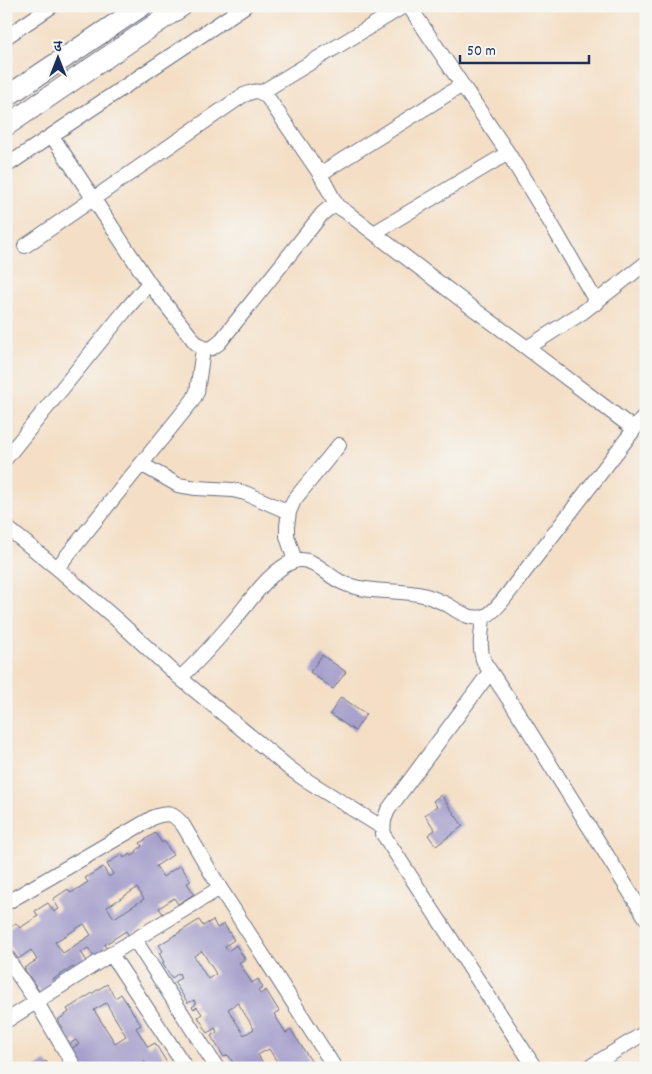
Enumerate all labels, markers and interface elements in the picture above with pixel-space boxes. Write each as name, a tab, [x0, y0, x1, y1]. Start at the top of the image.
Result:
north arrow	[32, 32, 82, 82]
scale bar	[460, 32, 588, 64]
text: उ	[53, 37, 63, 57]
text: 50 m	[467, 41, 496, 63]

